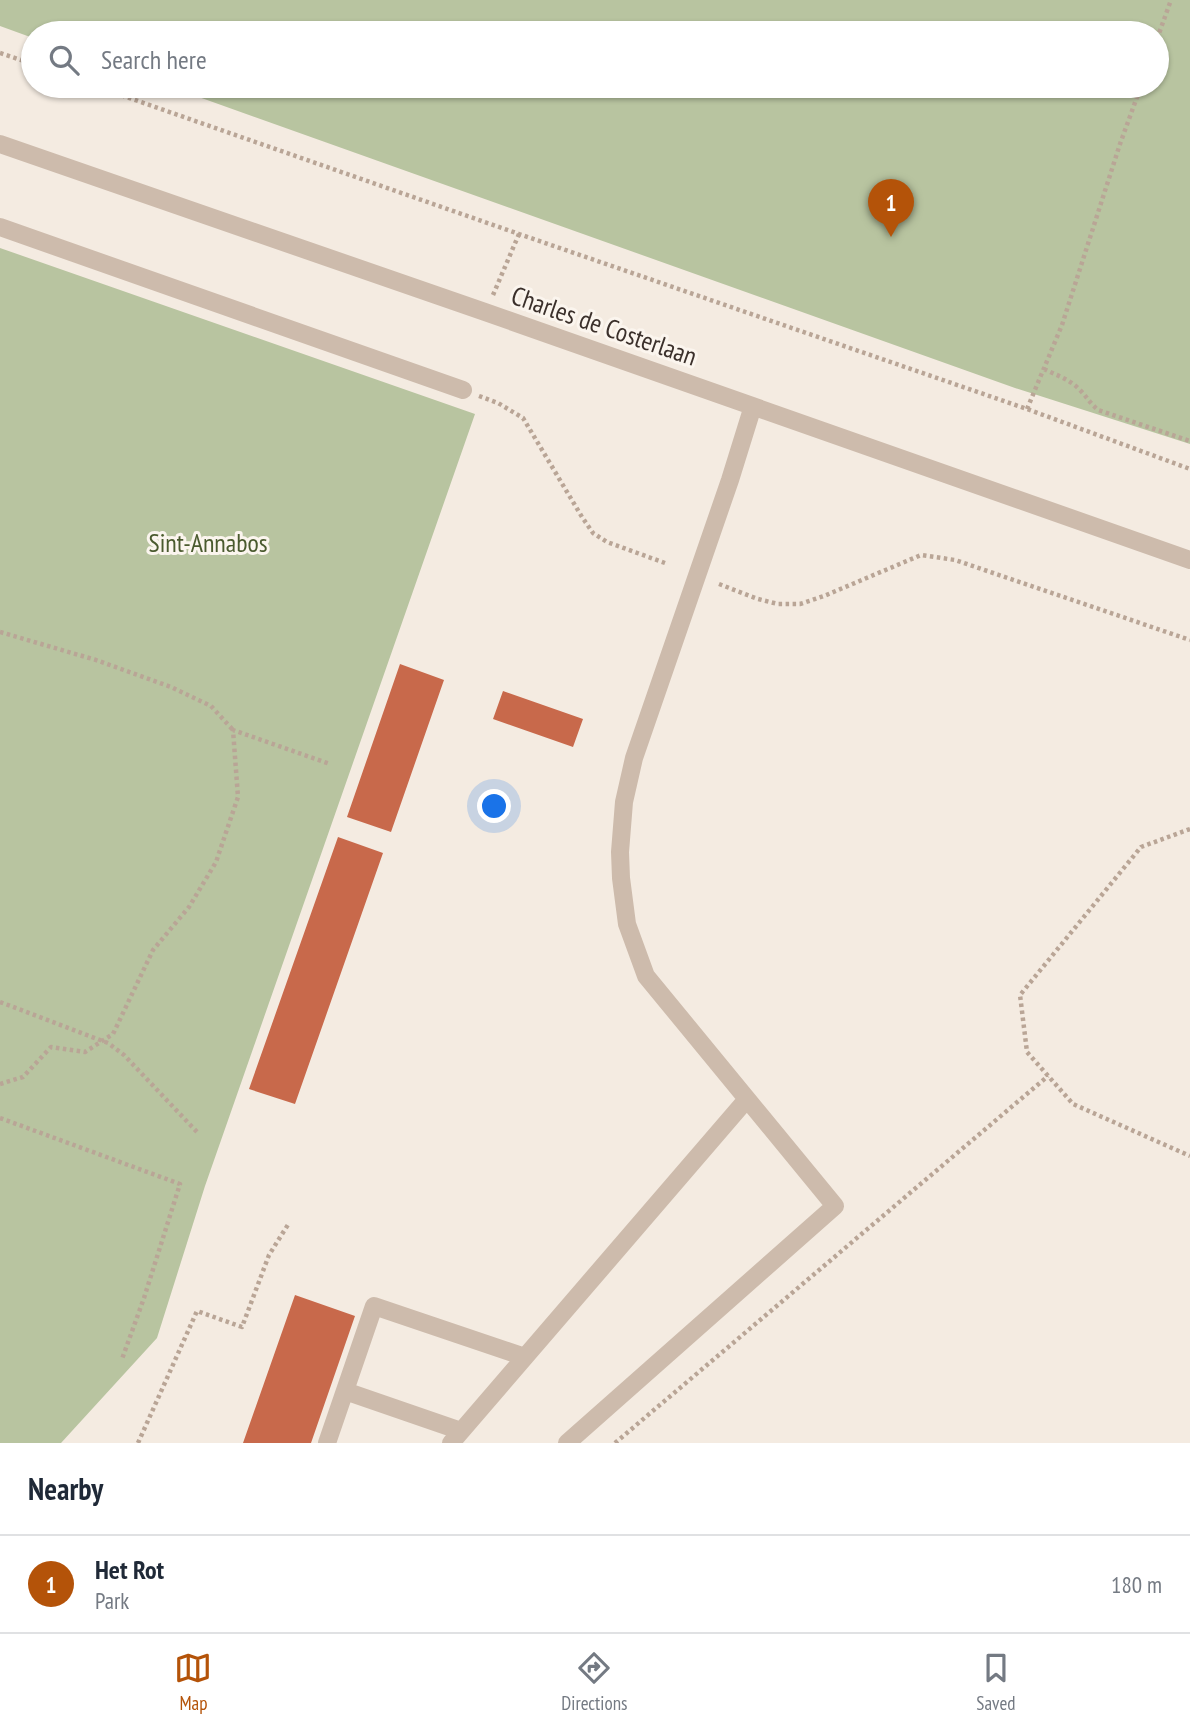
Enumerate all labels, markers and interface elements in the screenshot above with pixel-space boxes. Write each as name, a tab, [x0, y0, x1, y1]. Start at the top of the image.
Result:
search box	[21, 21, 1169, 98]
icon: search	[45, 41, 83, 79]
text: Search here	[101, 43, 207, 76]
pin: 1	[868, 179, 914, 237]
street label: Charles de Costerlaan	[507, 278, 701, 373]
park label: Sint-Annabos	[149, 526, 267, 559]
your location	[477, 789, 511, 823]
text: Nearby	[28, 1469, 103, 1508]
text: Het Rot	[95, 1553, 164, 1586]
text: 1	[46, 1570, 57, 1599]
text: 180 m	[1111, 1570, 1162, 1599]
text: Park	[95, 1586, 129, 1615]
tab: Map	[174, 1649, 212, 1715]
tab: Directions	[561, 1649, 627, 1715]
tab: Saved	[976, 1649, 1016, 1715]

